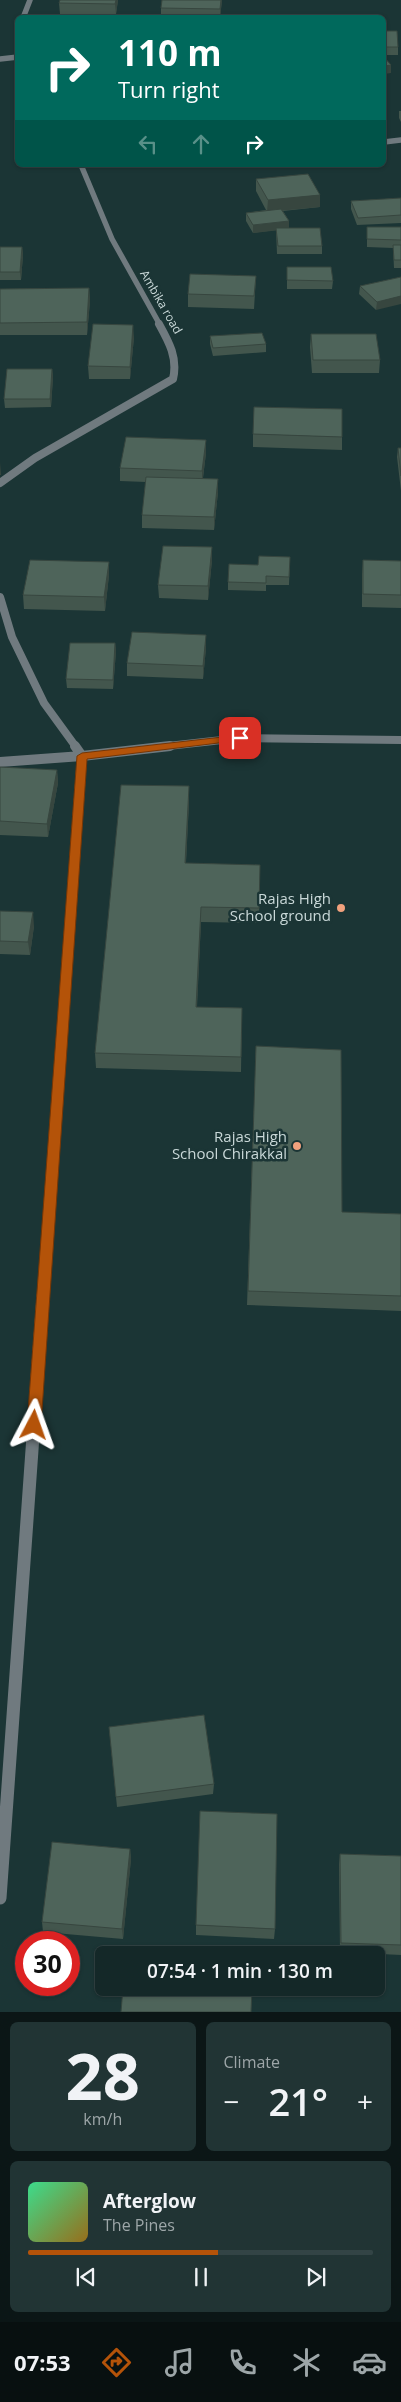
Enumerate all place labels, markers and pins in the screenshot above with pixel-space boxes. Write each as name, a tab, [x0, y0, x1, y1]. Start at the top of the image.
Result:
pin	[219, 717, 261, 759]
place label: Rajas High School ground	[230, 888, 331, 925]
marker: Rajas High School ground	[335, 902, 347, 914]
place label: Rajas High School Chirakkal	[172, 1126, 287, 1163]
marker: Rajas High School Chirakkal	[291, 1140, 303, 1152]

